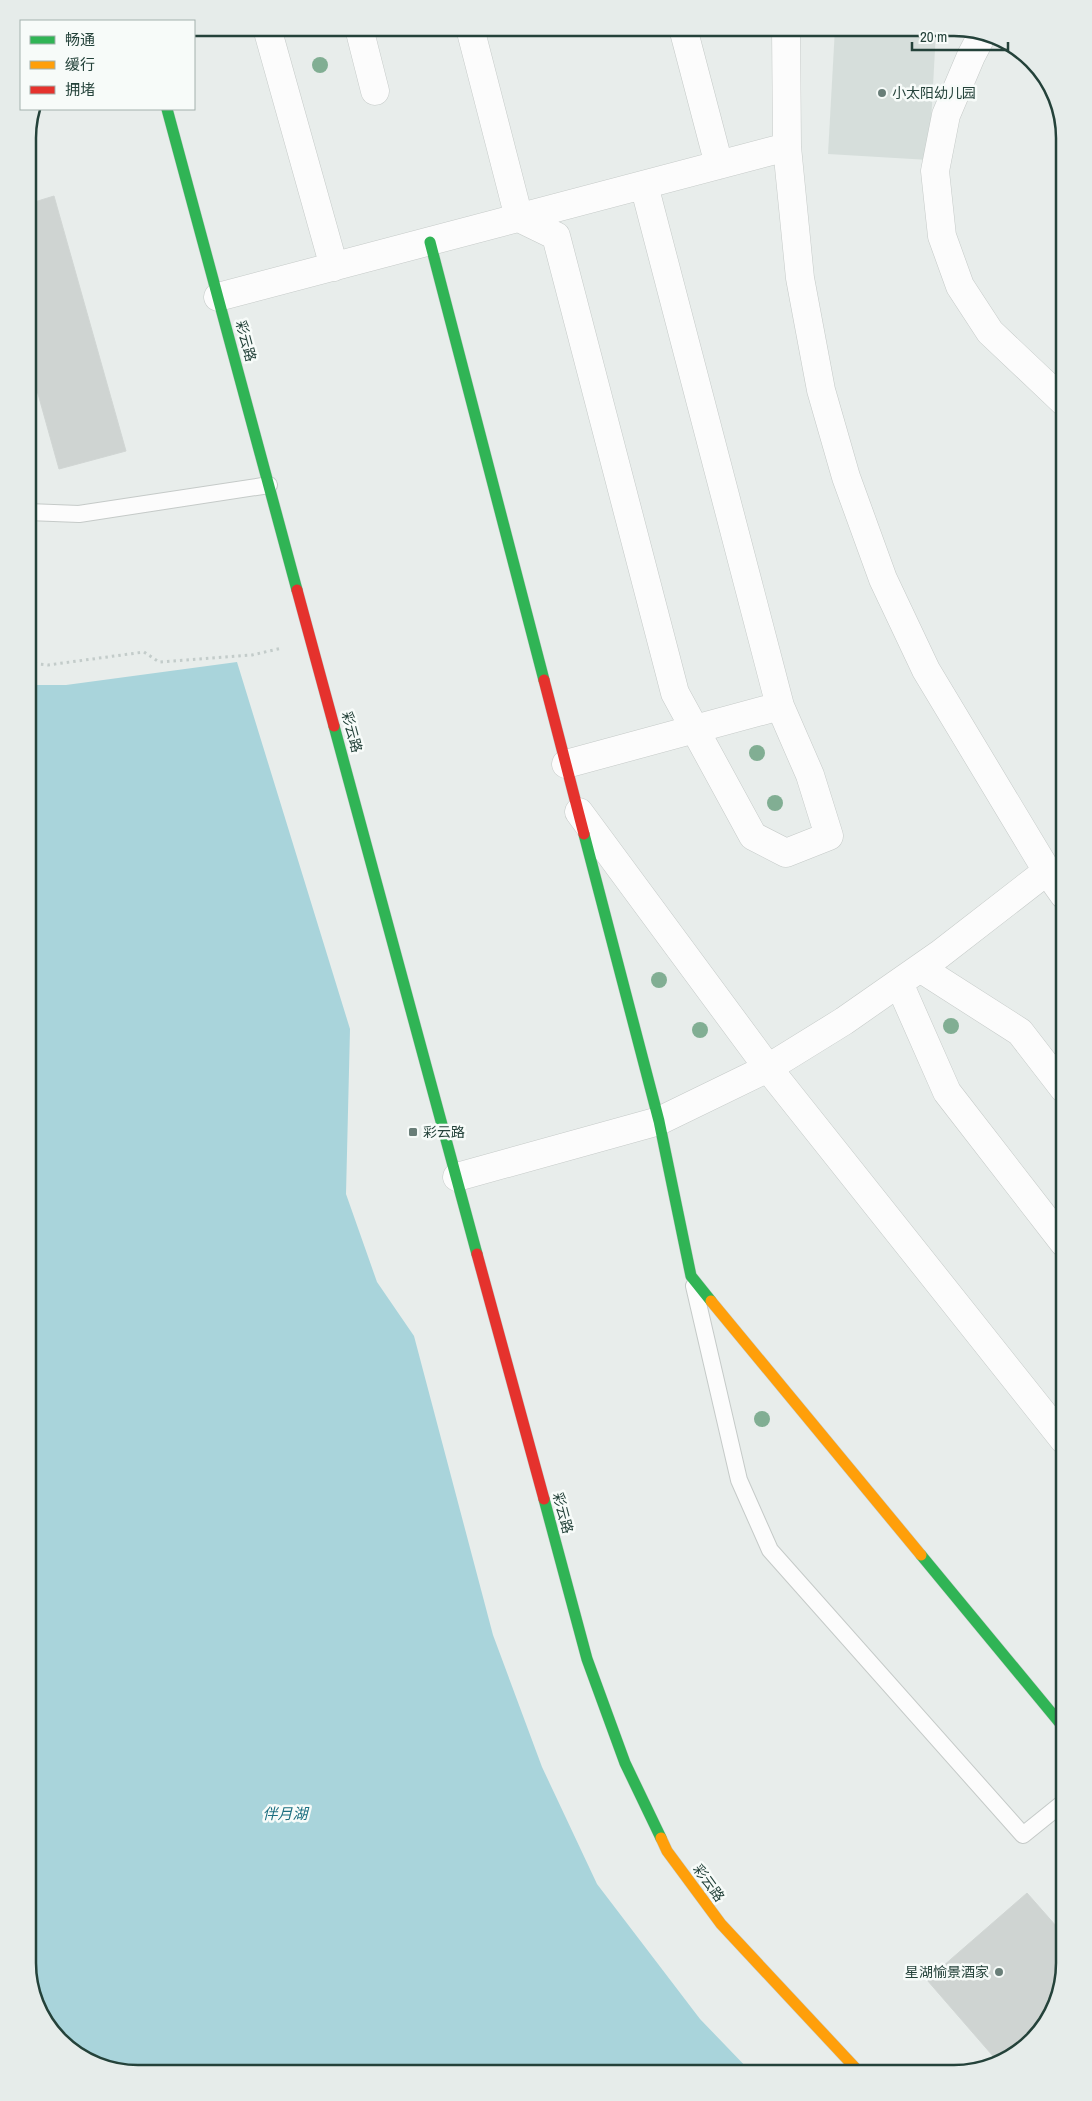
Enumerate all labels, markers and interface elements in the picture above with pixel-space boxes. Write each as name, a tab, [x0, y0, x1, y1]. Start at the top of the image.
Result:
legend	[20, 20, 195, 110]
scale bar	[912, 20, 1008, 52]
text: 20 m	[920, 26, 947, 47]
text: 畅通	[65, 29, 95, 50]
text: 缓行	[65, 54, 95, 75]
text: 拥堵	[65, 79, 95, 100]
place label: 小太阳幼儿园	[892, 84, 976, 102]
marker: 小太阳幼儿园	[876, 87, 888, 99]
street label: 彩云路	[232, 318, 260, 364]
street label: 彩云路	[338, 709, 366, 755]
place label: 彩云路	[423, 1123, 465, 1141]
marker: 彩云路	[407, 1126, 419, 1138]
street label: 彩云路	[549, 1490, 577, 1536]
water label: 伴月湖	[262, 1803, 309, 1824]
street label: 彩云路	[689, 1861, 729, 1905]
place label: 星湖愉景酒家	[905, 1963, 989, 1981]
marker: 星湖愉景酒家	[993, 1966, 1005, 1978]

